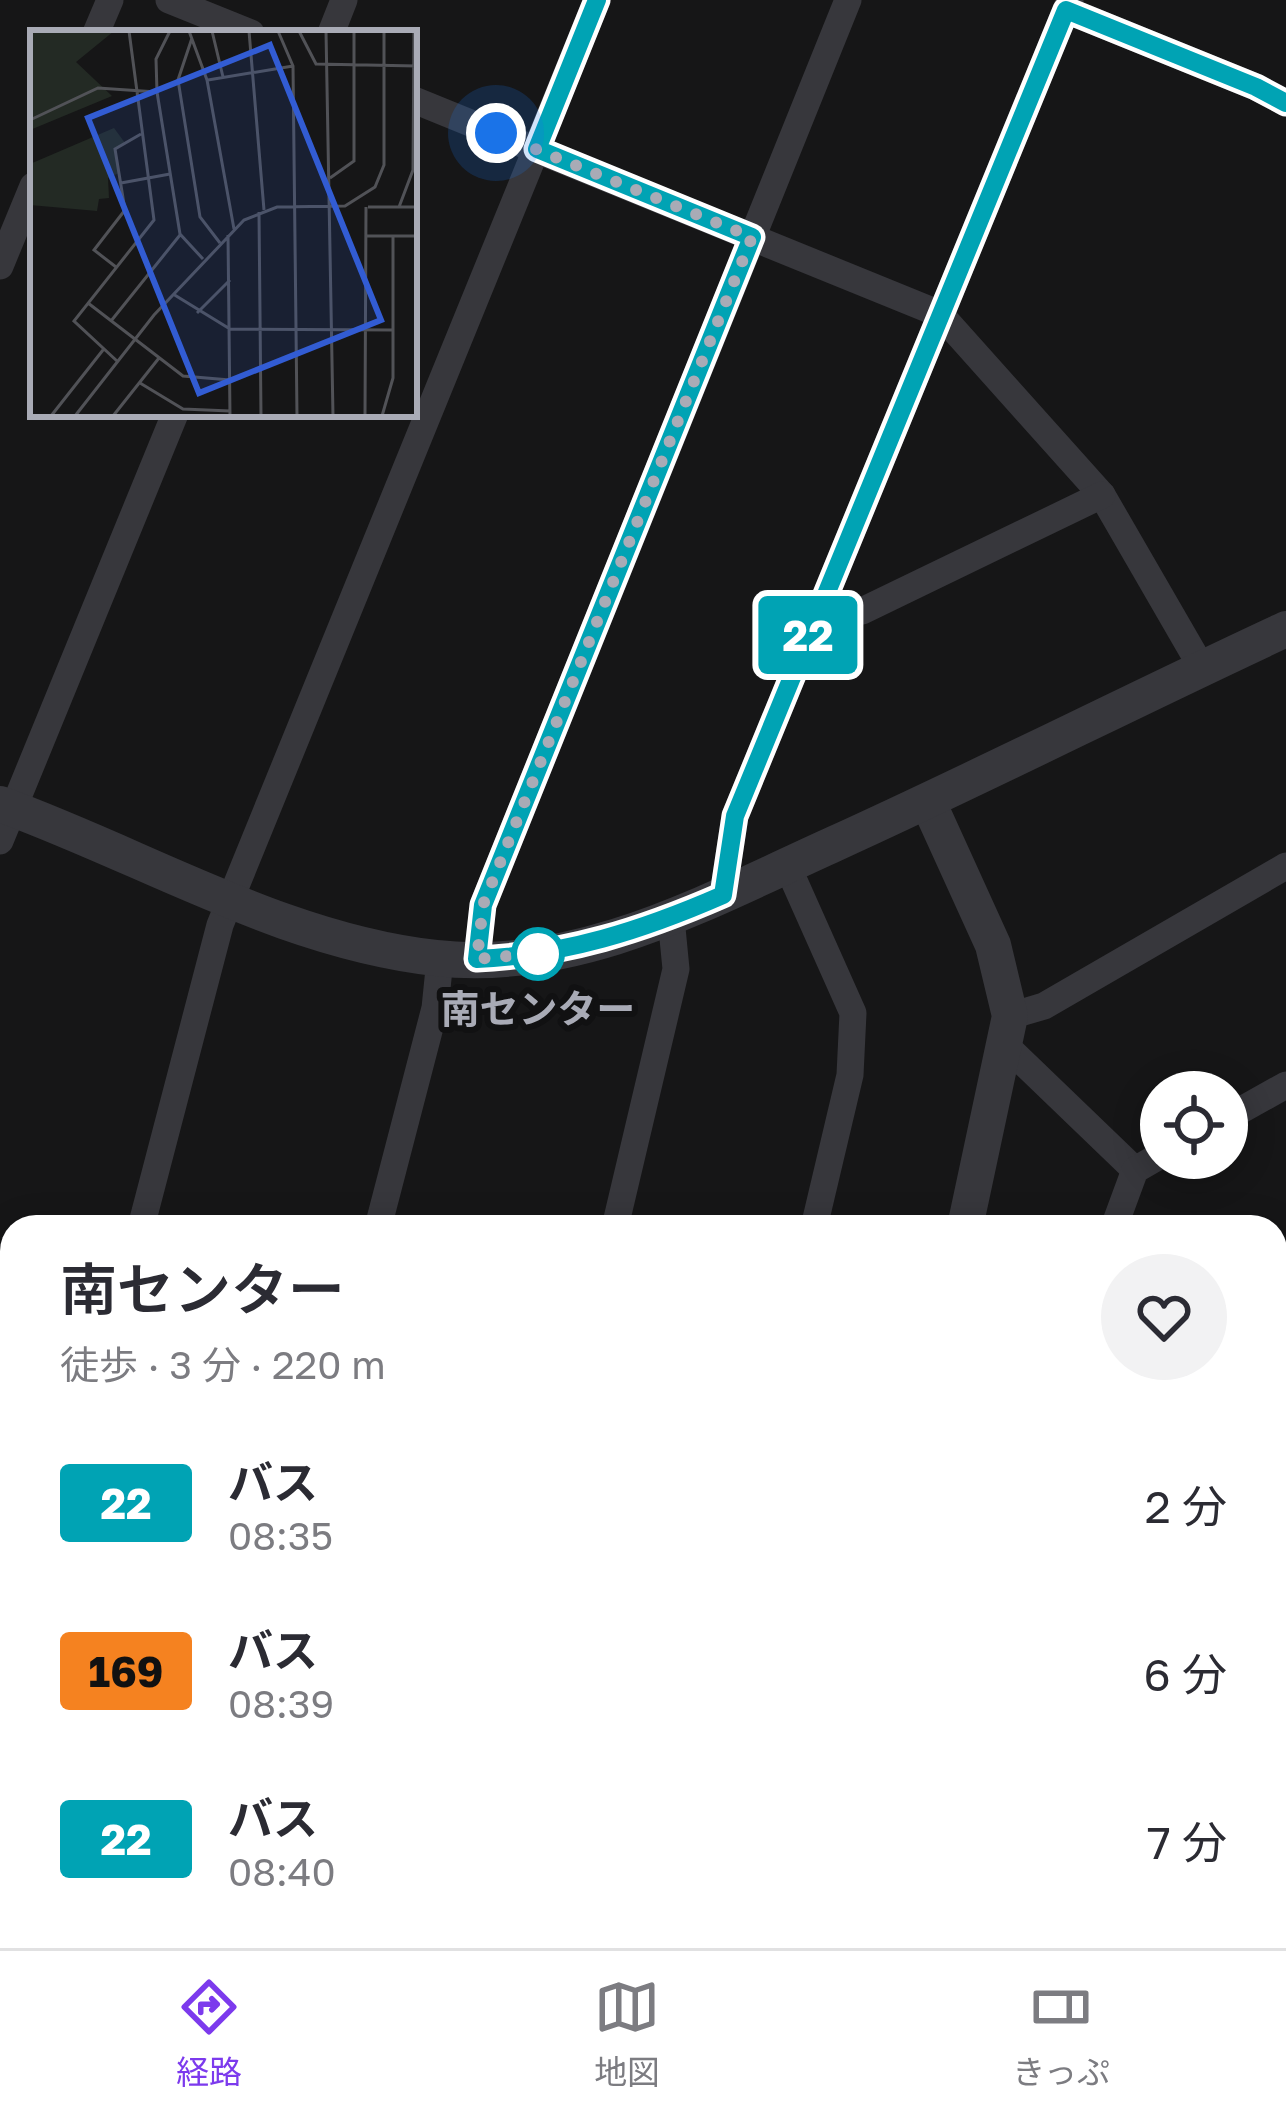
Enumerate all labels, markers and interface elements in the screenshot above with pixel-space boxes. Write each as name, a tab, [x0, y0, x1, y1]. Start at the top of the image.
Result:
inset map	[30, 30, 417, 417]
your location	[466, 103, 526, 163]
line badge: 22	[754, 596, 862, 674]
text: 22	[782, 610, 834, 660]
marker: 南センター	[513, 929, 563, 979]
place label: 南センター	[440, 985, 636, 1032]
map controls	[1140, 1071, 1248, 1179]
button: locate	[1140, 1071, 1248, 1179]
text: 南センター	[60, 1254, 345, 1323]
button: heart	[1101, 1254, 1227, 1380]
text: 徒歩 · 3 分 · 220 m	[60, 1341, 386, 1388]
text: バス	[228, 1455, 318, 1509]
text: 22	[100, 1478, 152, 1528]
text: 2 分	[1145, 1479, 1227, 1533]
text: 08:35	[228, 1512, 333, 1559]
text: バス	[228, 1623, 318, 1677]
text: 169	[89, 1646, 163, 1696]
text: 6 分	[1144, 1647, 1227, 1701]
text: 08:39	[228, 1680, 334, 1727]
text: バス	[228, 1791, 318, 1845]
text: 22	[100, 1814, 152, 1864]
text: 7 分	[1147, 1815, 1227, 1869]
text: 08:40	[228, 1848, 336, 1895]
tab: 経路	[176, 1974, 242, 2094]
tab: 地図	[594, 1974, 660, 2094]
tab: きっぷ	[1012, 1974, 1110, 2094]

